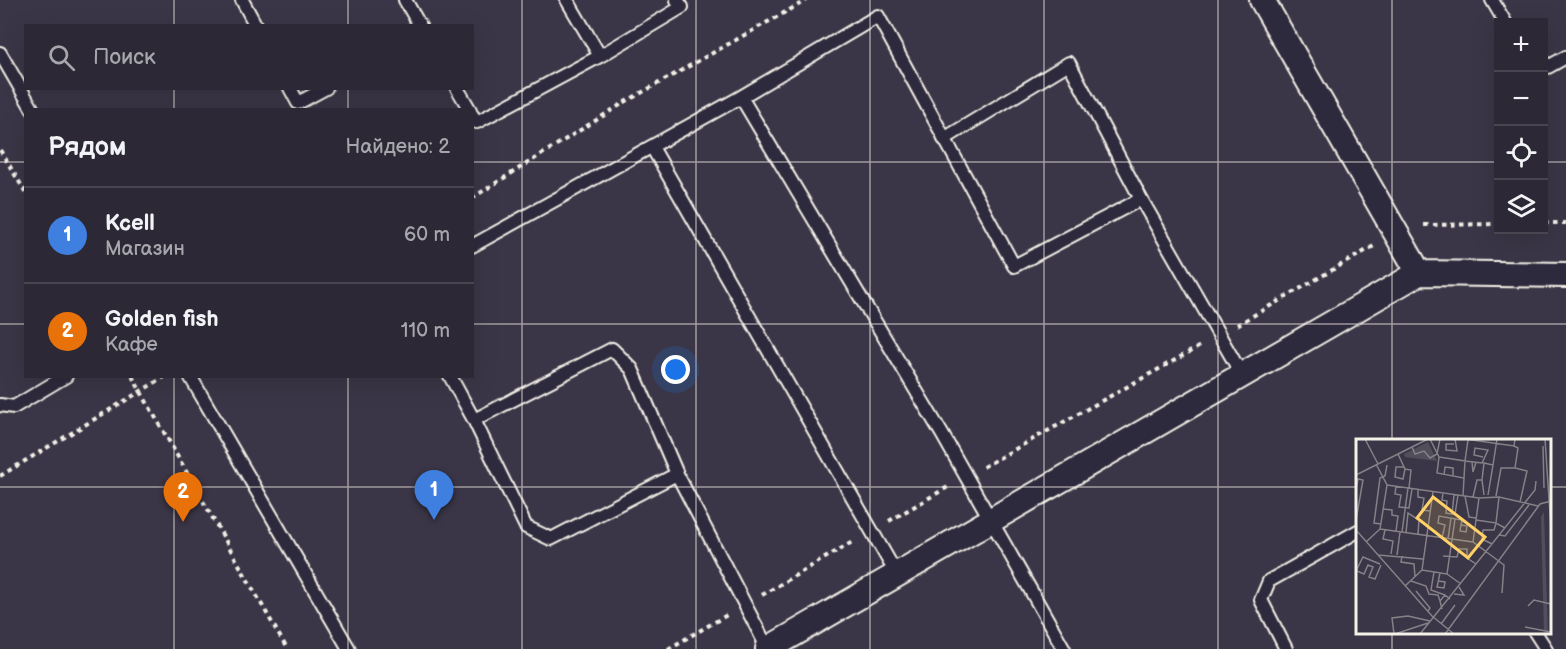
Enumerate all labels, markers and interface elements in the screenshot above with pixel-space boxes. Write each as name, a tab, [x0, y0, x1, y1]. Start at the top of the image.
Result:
map controls	[1494, 18, 1548, 234]
button: +	[1494, 18, 1548, 72]
search box	[24, 24, 474, 90]
icon: search	[45, 41, 78, 74]
text: Поиск	[93, 44, 156, 71]
button: −	[1494, 72, 1548, 126]
button: locate	[1494, 126, 1548, 180]
text: Рядом	[48, 132, 126, 163]
text: Найдено: 2	[346, 135, 450, 159]
button: layers	[1494, 180, 1548, 234]
text: Kcell	[105, 210, 155, 237]
text: 1	[63, 223, 72, 247]
text: 60 m	[404, 223, 450, 247]
text: Магазин	[105, 237, 185, 261]
text: Golden fish	[105, 306, 218, 333]
text: 2	[62, 319, 73, 343]
text: 110 m	[401, 319, 450, 343]
text: Кафе	[105, 333, 158, 357]
your location	[661, 355, 690, 384]
inset map	[1356, 439, 1551, 634]
pin: 1	[414, 470, 454, 520]
pin: 2	[164, 472, 202, 522]

